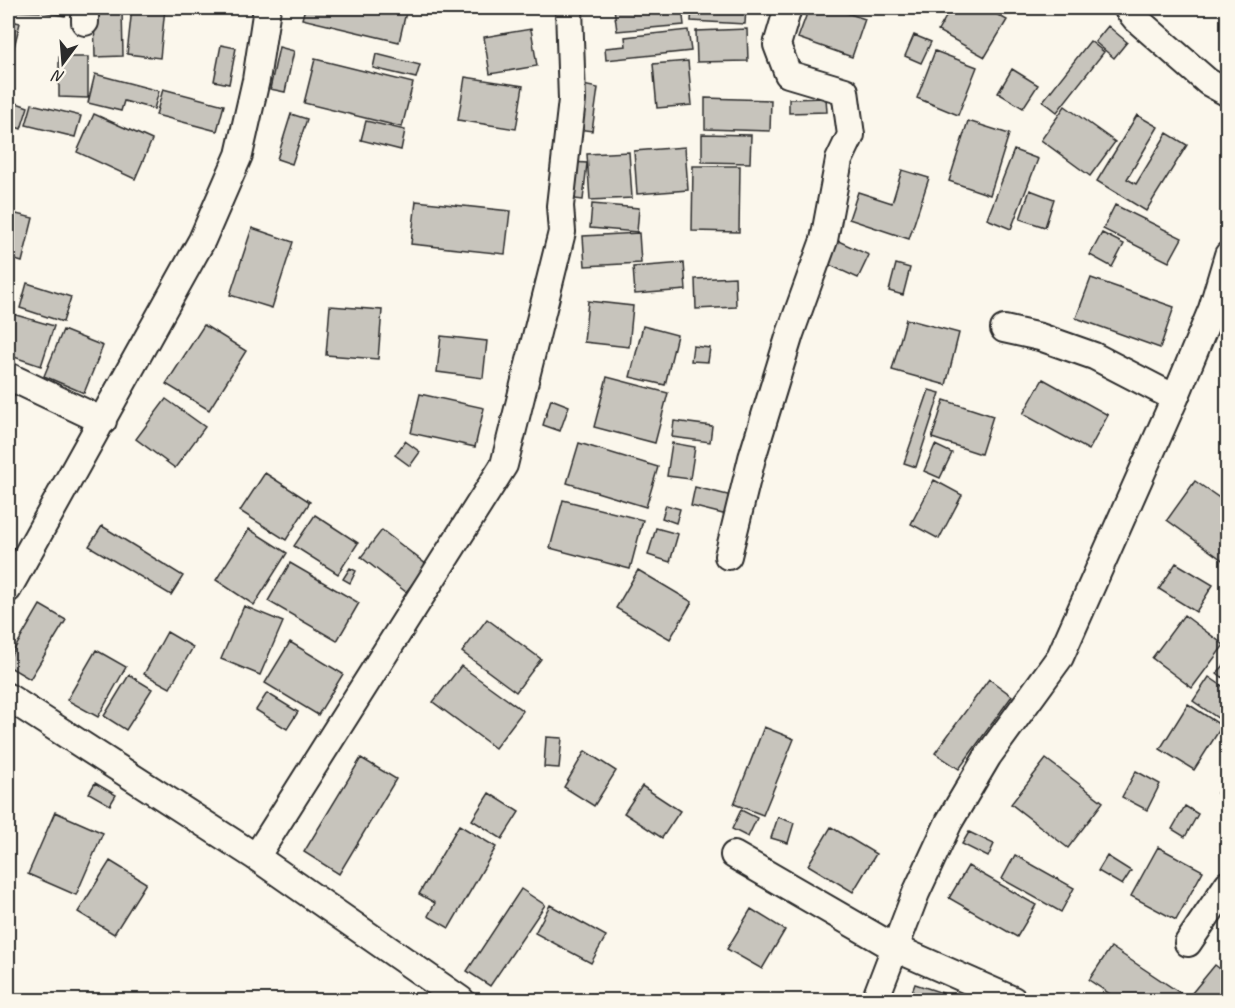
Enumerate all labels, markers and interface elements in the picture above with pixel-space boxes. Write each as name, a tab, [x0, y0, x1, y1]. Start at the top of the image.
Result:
north arrow	[33, 33, 93, 93]
text: N	[49, 65, 67, 87]

